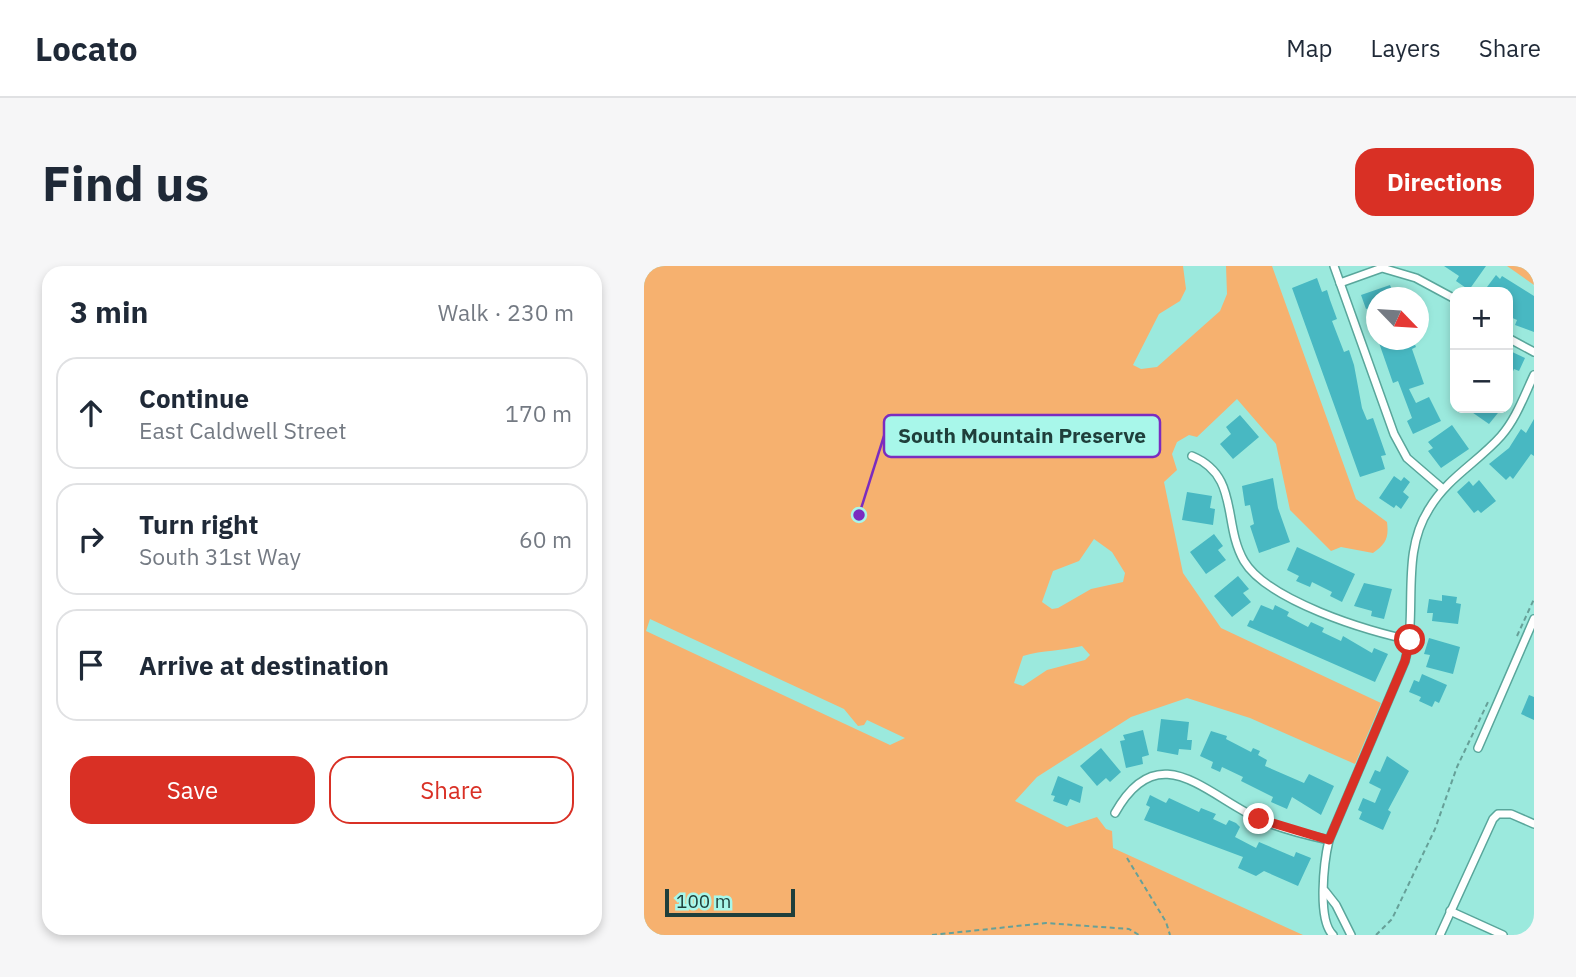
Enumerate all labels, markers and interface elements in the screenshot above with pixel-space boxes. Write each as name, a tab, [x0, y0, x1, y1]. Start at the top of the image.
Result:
text: Locato	[35, 27, 138, 70]
text: Map	[1286, 32, 1333, 64]
text: Layers	[1371, 32, 1441, 64]
text: Share	[1479, 32, 1541, 64]
button: Directions	[1355, 148, 1534, 216]
text: Find us	[42, 151, 209, 214]
north arrow	[1366, 287, 1429, 350]
map controls	[1450, 287, 1513, 413]
button: +	[1450, 287, 1513, 350]
text: 3 min	[70, 292, 148, 331]
text: Walk · 230 m	[438, 297, 574, 327]
button: −	[1450, 350, 1513, 413]
text: Continue	[139, 381, 249, 415]
icon: ahead	[72, 394, 110, 432]
text: 170 m	[505, 398, 572, 428]
text: East Caldwell Street	[139, 415, 346, 445]
callout: South Mountain Preserve	[884, 415, 1160, 457]
text: South Mountain Preserve	[898, 421, 1146, 449]
text: Turn right	[139, 507, 258, 541]
icon: right	[72, 520, 110, 558]
text: 60 m	[519, 524, 572, 554]
text: South 31st Way	[139, 541, 301, 571]
route start	[1394, 624, 1425, 655]
icon: arrive	[72, 646, 110, 684]
text: Arrive at destination	[139, 648, 389, 682]
button: Save	[70, 756, 315, 824]
button: Share	[329, 756, 574, 824]
route end	[1243, 803, 1274, 834]
scale bar	[665, 886, 794, 918]
text: 100 m	[676, 889, 731, 913]

